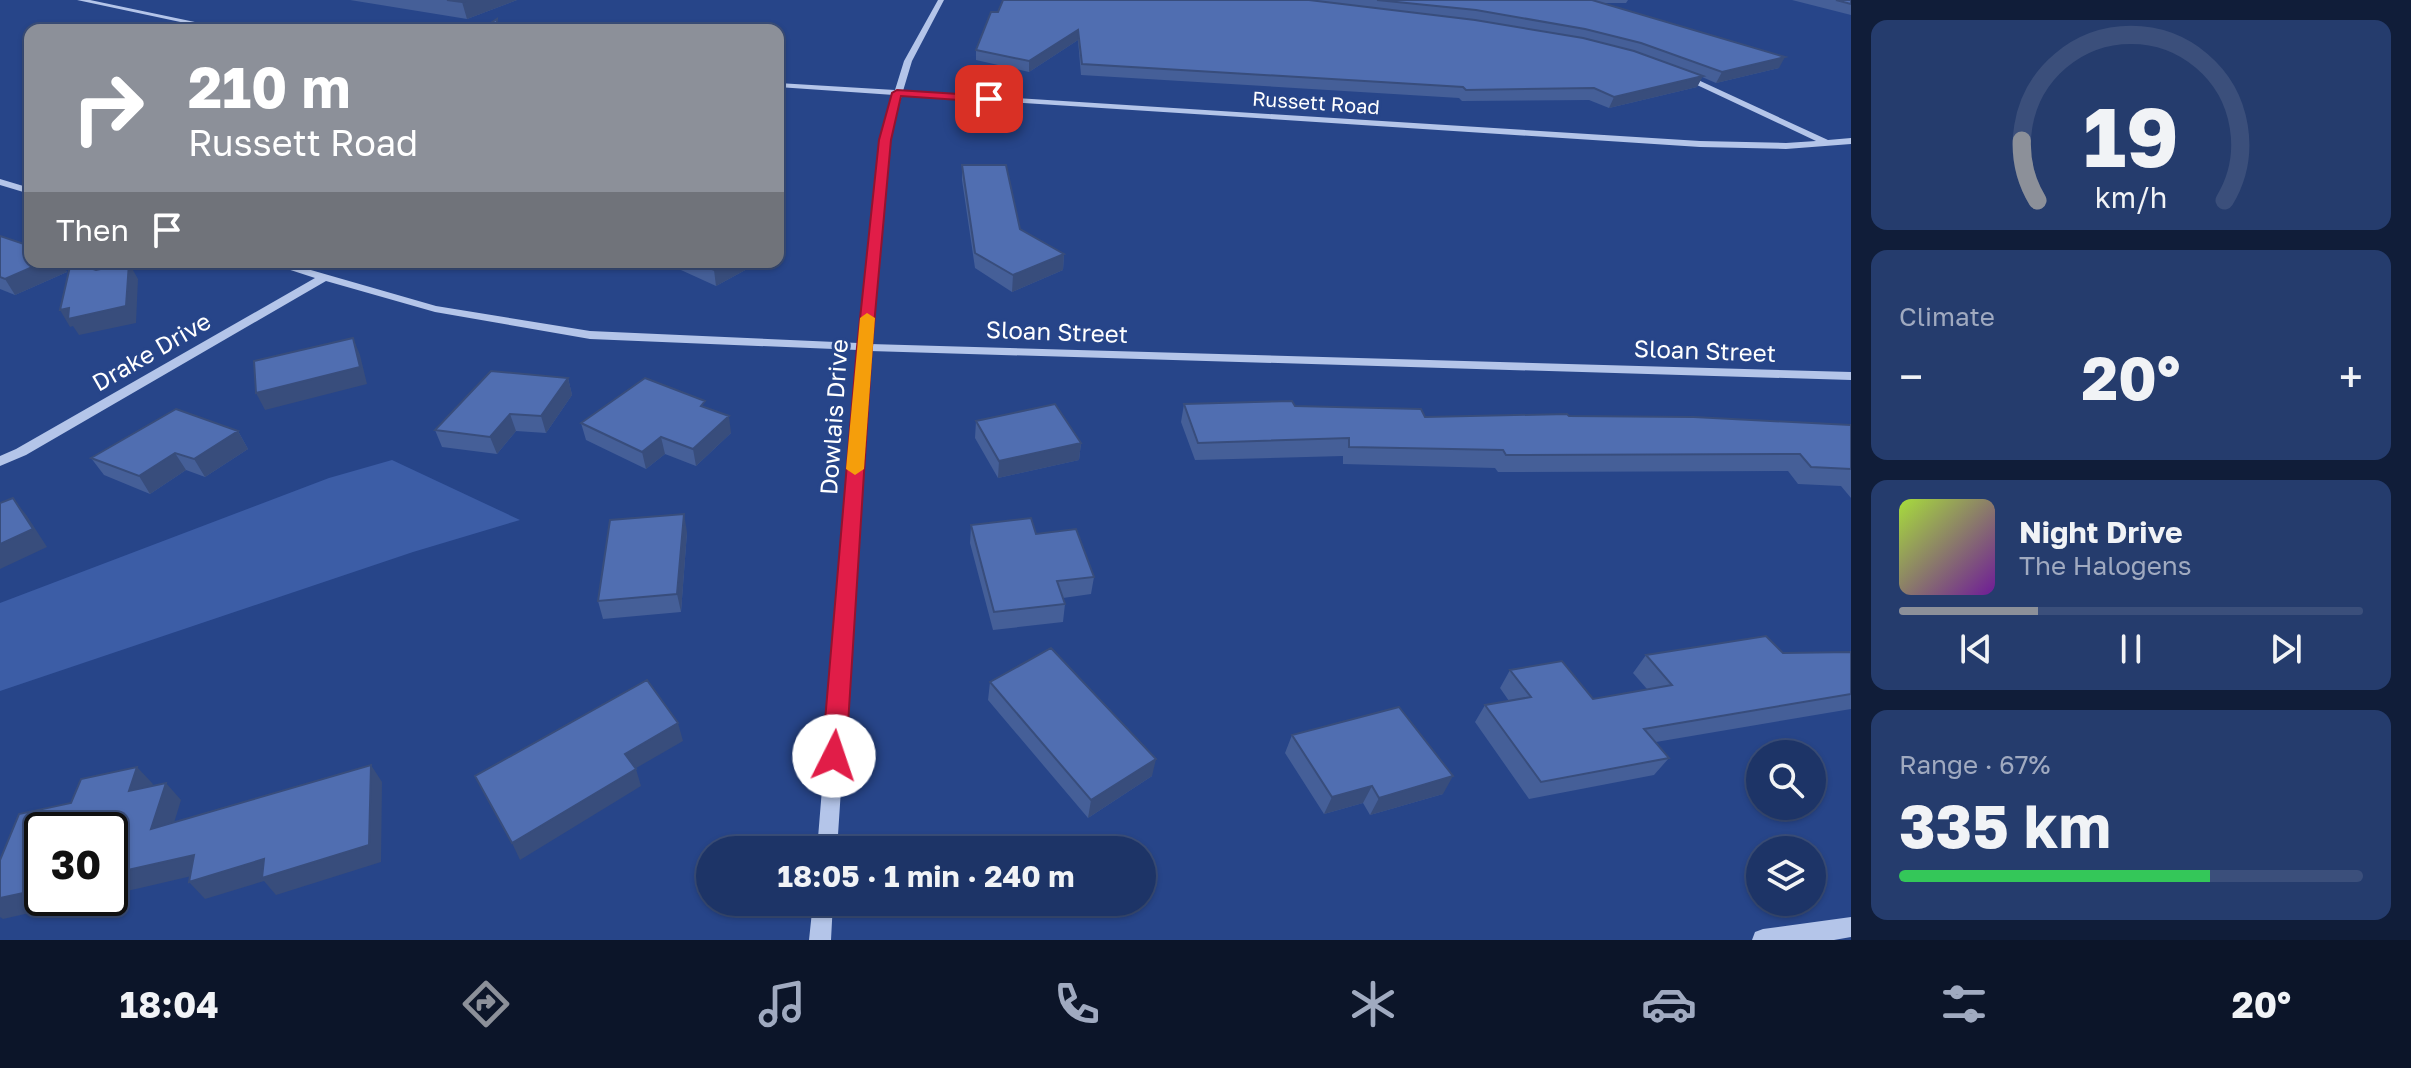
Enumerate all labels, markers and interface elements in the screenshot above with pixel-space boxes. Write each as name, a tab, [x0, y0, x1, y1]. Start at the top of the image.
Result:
text: 210 m	[188, 53, 350, 120]
icon: right	[56, 56, 160, 160]
pin	[955, 65, 1023, 133]
icon: arrive	[967, 77, 1011, 121]
text: 19	[2083, 85, 2179, 185]
street label: Russett Road	[1251, 86, 1381, 118]
text: Russett Road	[188, 121, 418, 164]
text: km/h	[2095, 180, 2167, 214]
icon: arrive	[145, 208, 189, 252]
text: Then	[56, 212, 129, 248]
text: Climate	[1899, 301, 1995, 332]
street label: Drake Drive	[87, 305, 215, 397]
street label: Sloan Street	[985, 314, 1129, 348]
street label: Sloan Street	[1633, 333, 1777, 367]
street label: Dowlais Drive	[813, 338, 853, 496]
text: 20°	[2082, 341, 2181, 413]
text: −	[1899, 350, 1923, 403]
text: +	[2339, 350, 2363, 403]
text: Night Drive	[2019, 514, 2183, 550]
text: The Halogens	[2019, 550, 2192, 581]
icon: previous	[1954, 627, 1998, 671]
icon: pause	[2109, 627, 2153, 671]
icon: next	[2264, 627, 2308, 671]
position arrow	[792, 714, 876, 798]
map controls	[1746, 740, 1826, 916]
button: search	[1746, 740, 1826, 820]
text: Range · 67%	[1899, 749, 2050, 780]
text: 335 km	[1899, 789, 2111, 861]
speed limit sign: 30	[24, 812, 128, 916]
button: layers	[1746, 836, 1826, 916]
text: 18:05 · 1 min · 240 m	[777, 858, 1075, 894]
icon: directions	[458, 976, 514, 1032]
icon: music	[754, 976, 810, 1032]
icon: phone	[1049, 976, 1105, 1032]
icon: climate	[1345, 976, 1401, 1032]
icon: car	[1641, 976, 1697, 1032]
icon: filters	[1936, 976, 1992, 1032]
text: 18:04	[120, 983, 219, 1026]
text: 20°	[2232, 983, 2291, 1026]

